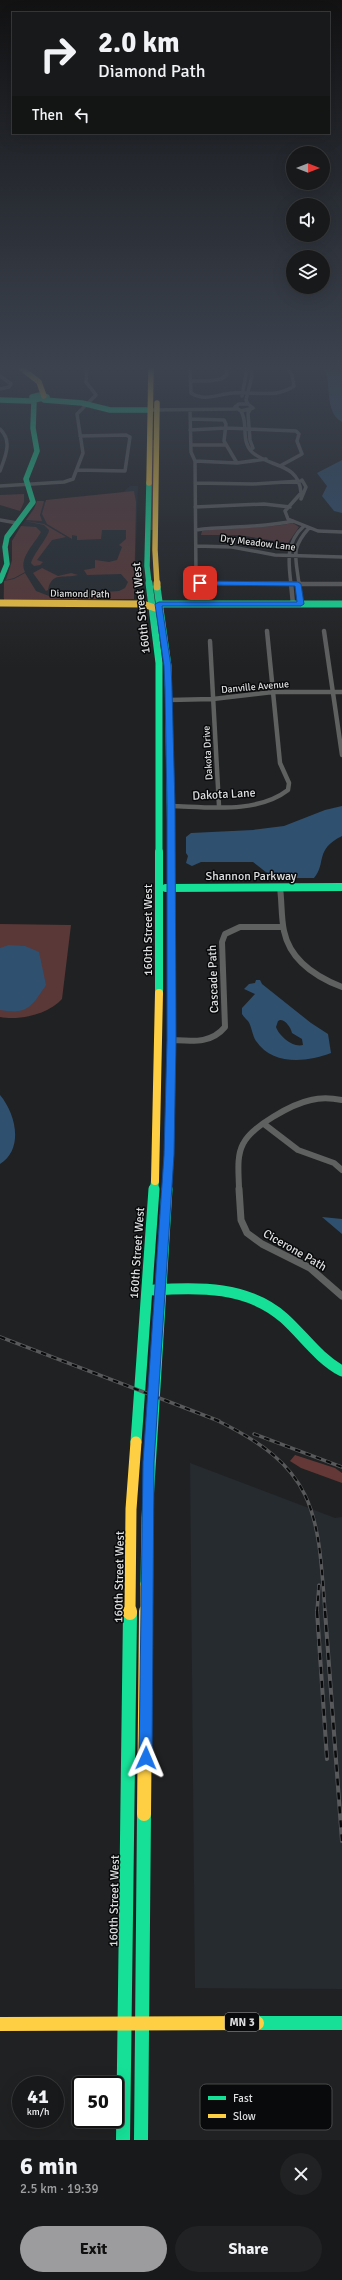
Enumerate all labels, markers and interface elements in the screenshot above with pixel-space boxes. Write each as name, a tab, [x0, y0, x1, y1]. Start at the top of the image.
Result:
text: 2.0 km	[98, 26, 180, 60]
icon: right	[32, 28, 84, 80]
text: Diamond Path	[98, 60, 206, 82]
icon: left	[71, 104, 93, 126]
text: Then	[32, 106, 63, 124]
north arrow	[286, 146, 330, 190]
map controls	[286, 146, 330, 294]
button: sound	[286, 198, 330, 242]
button: layers	[286, 250, 330, 294]
street label: Dry Meadow Lane	[219, 532, 296, 554]
street label: 160th Street West	[129, 561, 154, 654]
pin	[183, 566, 217, 600]
icon: arrive	[189, 572, 211, 594]
street label: Diamond Path	[50, 587, 110, 601]
street label: Danville Avenue	[221, 678, 290, 696]
street label: Dakota Drive	[201, 725, 215, 780]
street label: Dakota Lane	[192, 785, 256, 804]
street label: Shannon Parkway	[206, 869, 297, 884]
street label: 160th Street West	[141, 884, 156, 976]
street label: Cascade Path	[205, 945, 222, 1013]
street label: 160th Street West	[127, 1207, 148, 1299]
street label: Cicerone Path	[260, 1226, 329, 1275]
street label: 160th Street West	[111, 1531, 128, 1623]
position arrow	[125, 1737, 167, 1779]
street label: 160th Street West	[106, 1855, 123, 1947]
road number: MN 3	[225, 2013, 259, 2031]
speed limit sign: 50	[72, 2076, 124, 2128]
text: 41	[27, 2084, 49, 2109]
legend	[200, 2084, 332, 2130]
text: Fast	[233, 2092, 253, 2105]
text: km/h	[27, 2106, 49, 2118]
text: Slow	[233, 2110, 256, 2123]
text: 6 min	[20, 2151, 78, 2181]
button: close	[280, 2153, 322, 2195]
text: 2.5 km · 19:39	[20, 2181, 98, 2197]
button: Exit	[20, 2226, 167, 2272]
button: Share	[175, 2226, 322, 2272]

